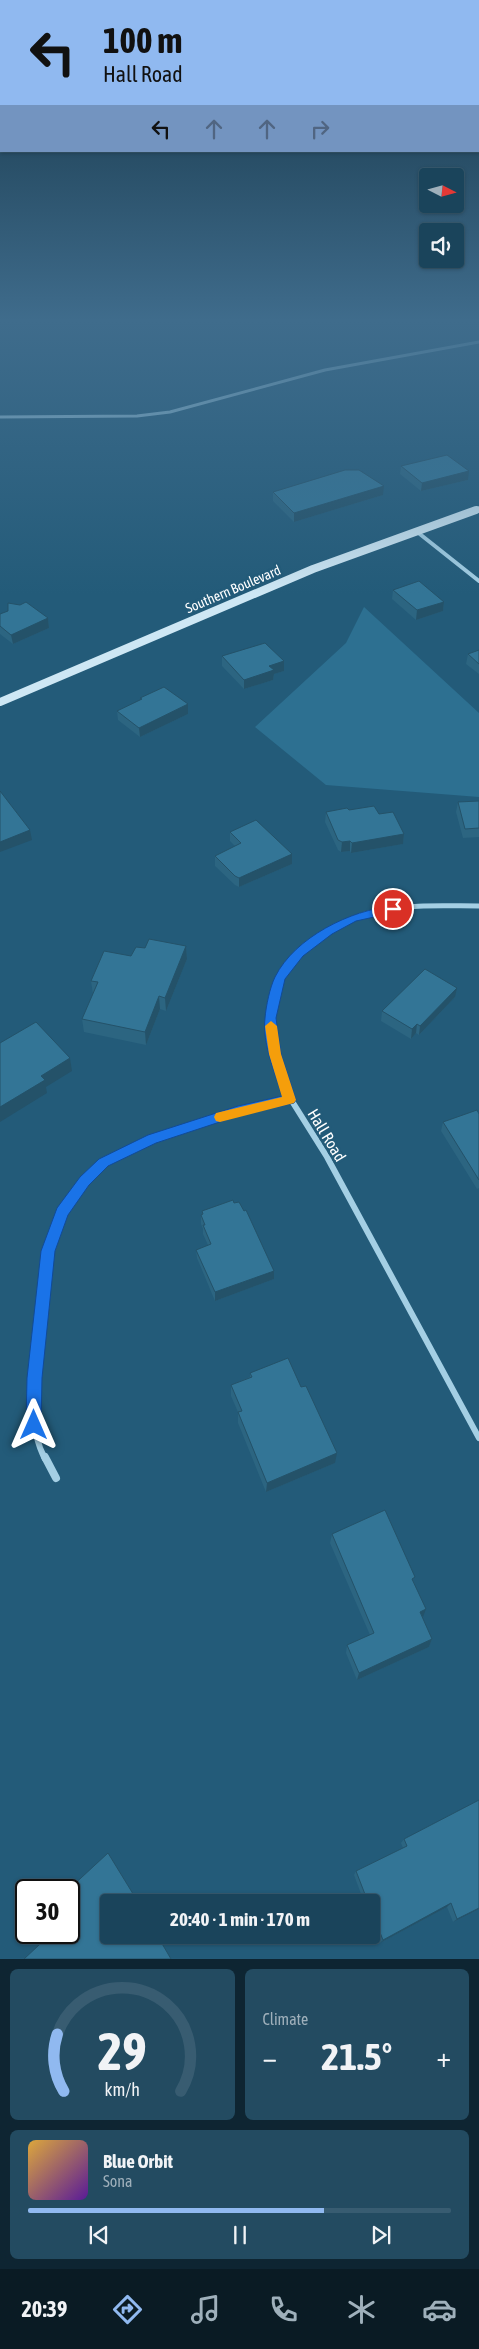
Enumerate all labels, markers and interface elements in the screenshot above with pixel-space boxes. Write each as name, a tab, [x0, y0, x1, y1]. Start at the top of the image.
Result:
icon: left	[20, 20, 85, 85]
text: 100 m	[103, 20, 182, 60]
text: Hall Road	[103, 61, 183, 87]
icon: left	[147, 115, 175, 143]
icon: ahead	[200, 115, 228, 143]
icon: ahead	[253, 115, 281, 143]
icon: right	[306, 115, 334, 143]
north arrow	[419, 168, 464, 212]
map controls	[419, 168, 464, 268]
button: sound	[419, 223, 464, 268]
street label: Southern Boulevard	[183, 562, 283, 616]
pin	[372, 888, 414, 930]
icon: arrive	[379, 895, 407, 923]
street label: Hall Road	[304, 1106, 350, 1164]
position arrow	[7, 1398, 59, 1450]
speed limit sign: 30	[15, 1879, 80, 1944]
text: 20:40 · 1 min · 170 m	[170, 1908, 310, 1930]
text: Climate	[263, 2010, 308, 2028]
text: 29	[98, 2021, 147, 2081]
text: 21.5°	[321, 2035, 392, 2078]
text: −	[263, 2041, 277, 2073]
text: +	[436, 2041, 451, 2073]
text: km/h	[105, 2079, 140, 2100]
text: Blue Orbit	[103, 2150, 173, 2172]
text: Sona	[103, 2172, 132, 2190]
icon: previous	[85, 2221, 113, 2249]
icon: pause	[226, 2221, 254, 2249]
icon: next	[367, 2221, 395, 2249]
icon: directions	[110, 2292, 145, 2327]
icon: music	[188, 2292, 223, 2327]
icon: phone	[266, 2292, 301, 2327]
icon: climate	[344, 2292, 379, 2327]
icon: car	[422, 2292, 457, 2327]
text: 20:39	[22, 2296, 67, 2322]

